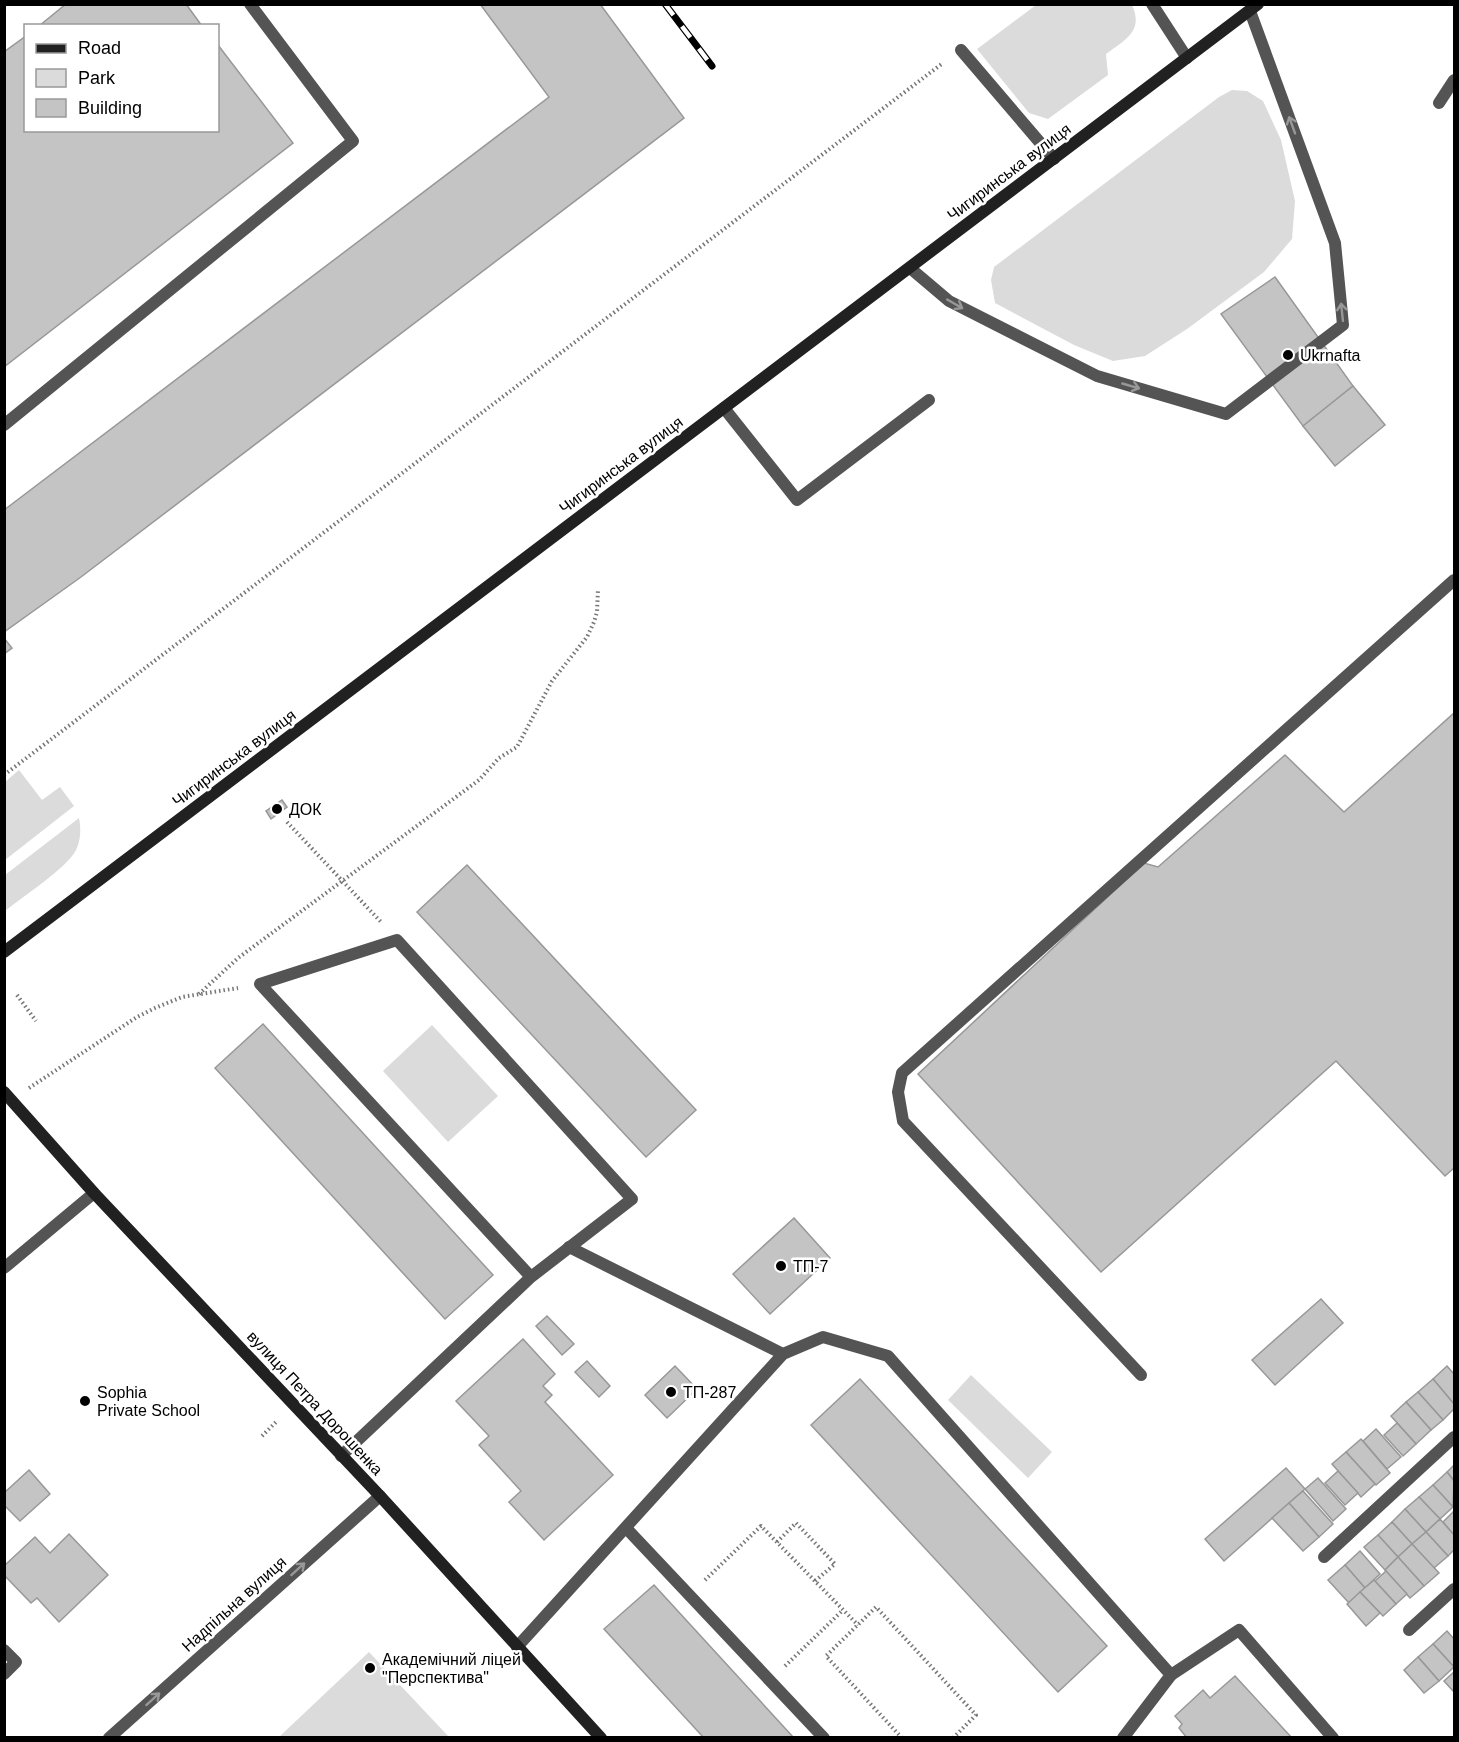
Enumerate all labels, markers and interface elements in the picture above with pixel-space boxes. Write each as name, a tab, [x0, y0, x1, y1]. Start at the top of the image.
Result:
legend	[24, 24, 219, 132]
text: Road	[78, 38, 121, 58]
text: Park	[78, 68, 116, 88]
text: Building	[78, 98, 142, 118]
one-way arrow	[1286, 116, 1297, 135]
street label: Чигиринська вулиця	[944, 120, 1074, 224]
one-way arrow	[946, 298, 963, 310]
one-way arrow	[1336, 303, 1347, 323]
place label: Ukrnafta	[1300, 347, 1361, 364]
marker: Ukrnafta	[1281, 348, 1295, 362]
one-way arrow	[1122, 381, 1141, 392]
street label: Чигиринська вулиця	[556, 413, 686, 517]
street label: Чигиринська вулиця	[169, 706, 299, 810]
place label: ДОК	[289, 801, 322, 818]
marker: ДОК	[270, 802, 284, 816]
place label: ТП-7	[793, 1258, 829, 1275]
marker: ТП-7	[774, 1259, 788, 1273]
street label: вулиця Петра Дорошенка	[244, 1328, 386, 1478]
place label: Sophia Private School	[97, 1384, 200, 1419]
place label: ТП-287	[683, 1384, 736, 1401]
marker: ТП-287	[664, 1385, 678, 1399]
marker: Sophia Private School	[78, 1394, 92, 1408]
street label: Надпільна вулиця	[179, 1553, 289, 1655]
one-way arrow	[291, 1562, 306, 1576]
place label: Академічний ліцей "Перспектива"	[382, 1651, 521, 1686]
marker: Академічний ліцей "Перспектива"	[363, 1661, 377, 1675]
one-way arrow	[145, 1692, 160, 1706]

